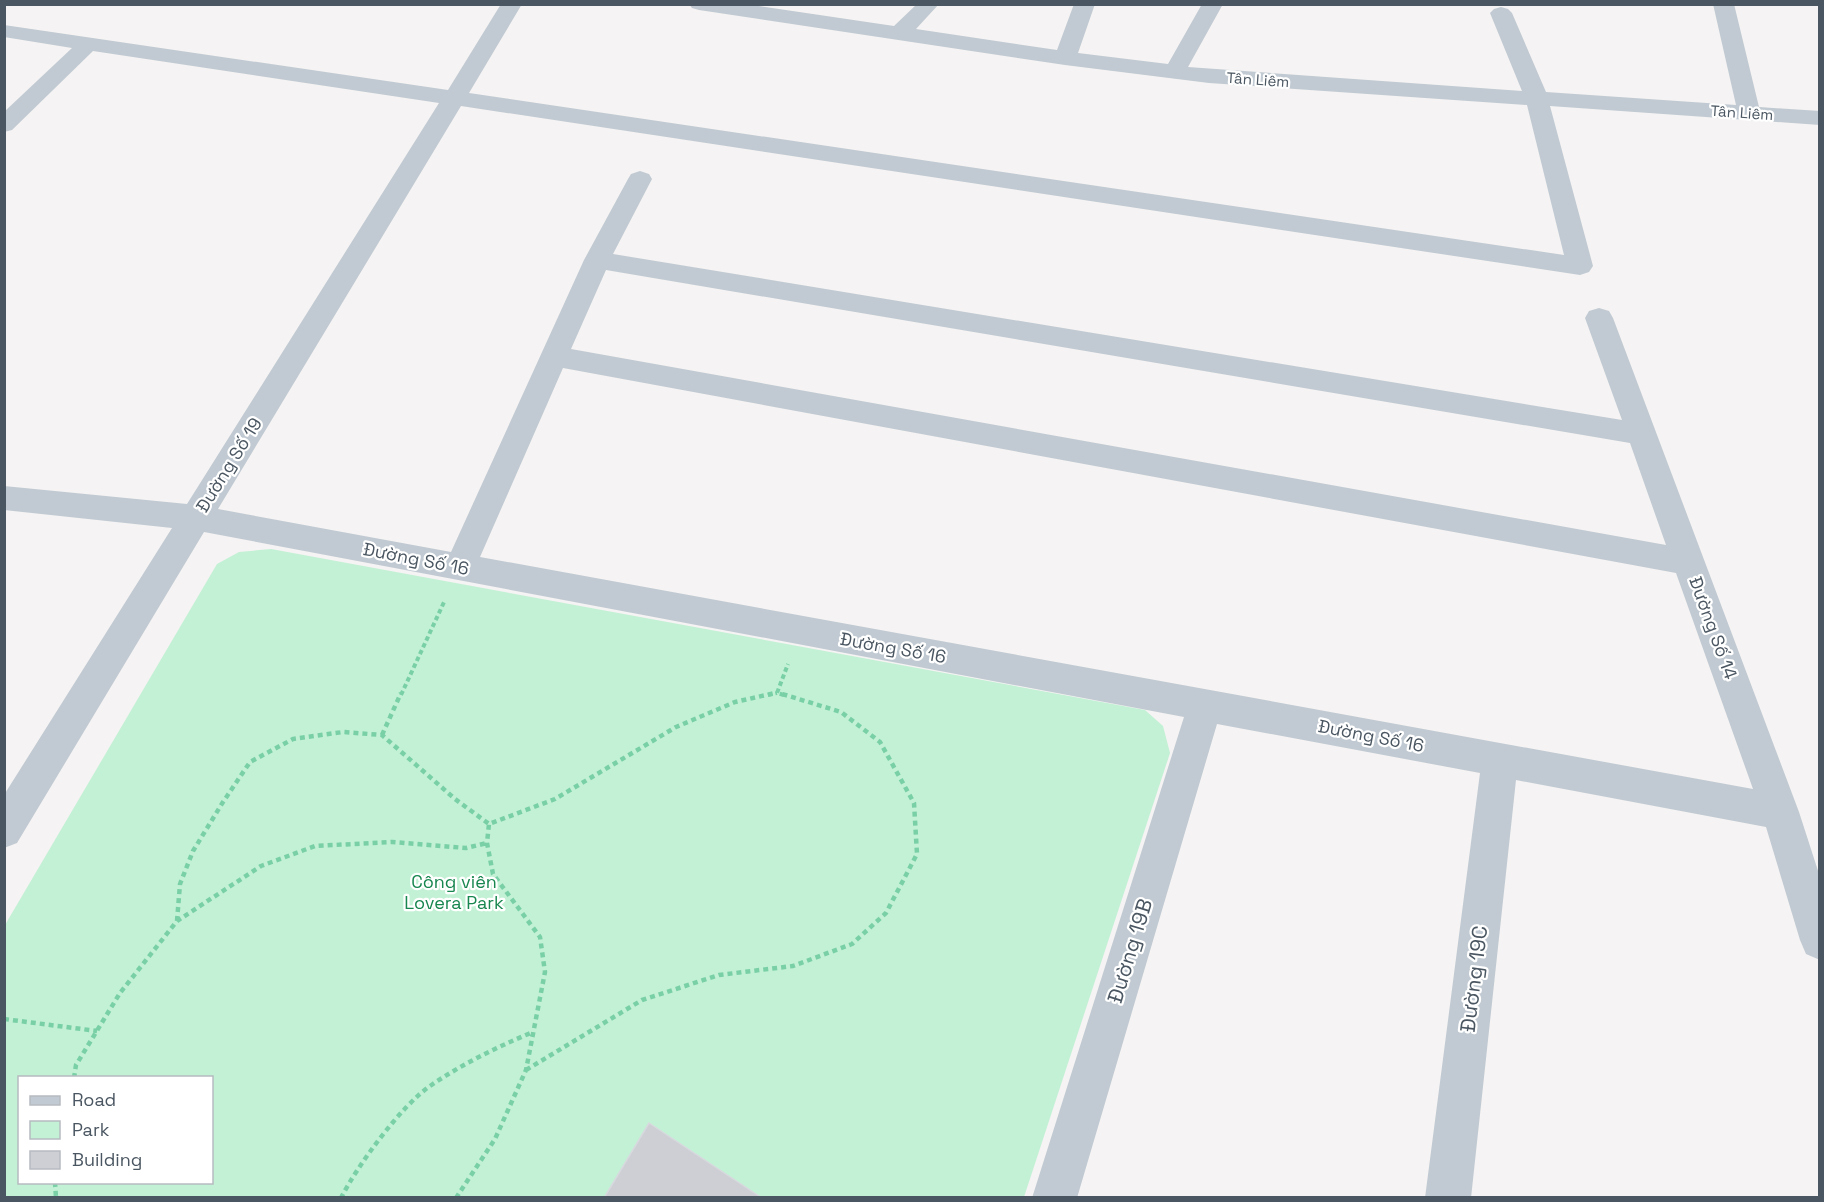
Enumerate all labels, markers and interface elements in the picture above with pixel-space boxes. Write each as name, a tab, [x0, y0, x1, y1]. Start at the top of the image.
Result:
street label: Tân Liêm	[1226, 68, 1290, 91]
street label: Tân Liêm	[1710, 101, 1774, 124]
street label: Đường Số 19	[190, 413, 267, 516]
street label: Đường Số 16	[361, 537, 471, 580]
street label: Đường Số 14	[1684, 573, 1743, 682]
street label: Đường Số 16	[838, 627, 948, 668]
street label: Đường Số 16	[1316, 714, 1426, 757]
park label: Công viên Lovera Park	[404, 870, 504, 914]
street label: Đường 19B	[1101, 895, 1158, 1006]
street label: Đường 19C	[1454, 924, 1493, 1034]
legend	[18, 1076, 213, 1184]
text: Road	[72, 1088, 116, 1111]
text: Park	[72, 1118, 110, 1141]
text: Building	[72, 1148, 142, 1171]

